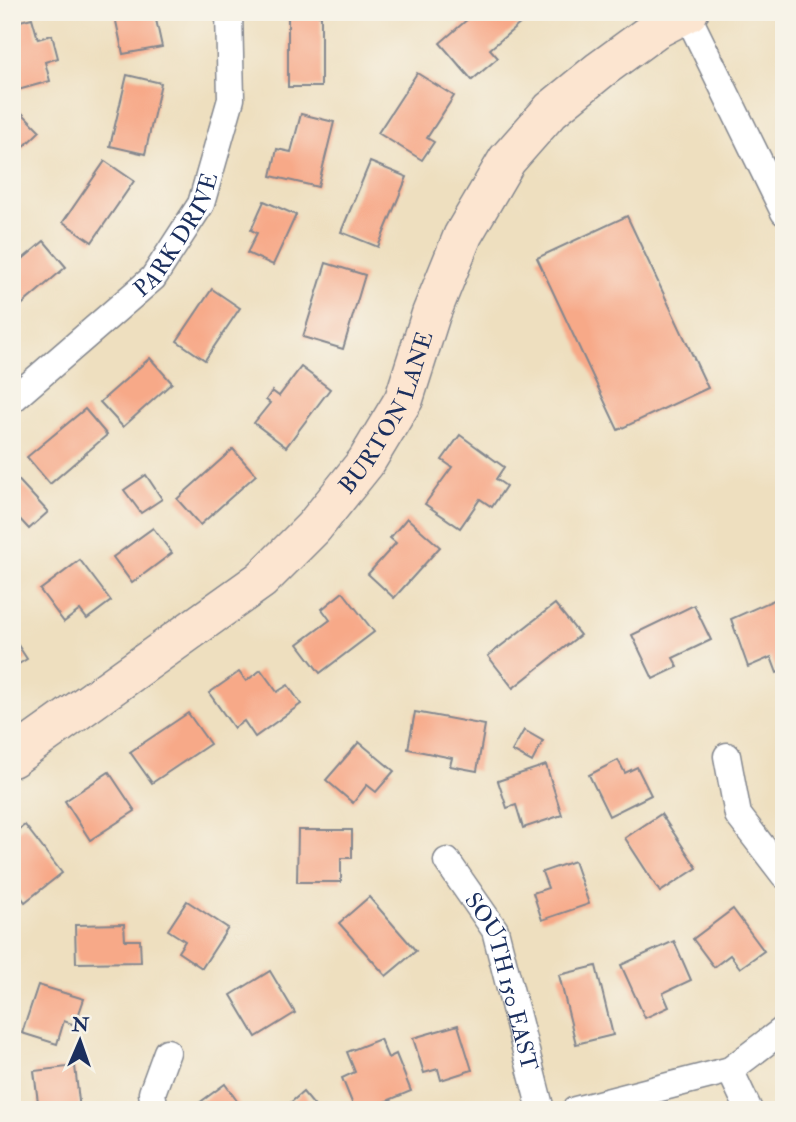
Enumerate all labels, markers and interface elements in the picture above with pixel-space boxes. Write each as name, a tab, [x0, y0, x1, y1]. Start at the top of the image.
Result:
street label: PARK DRIVE	[127, 169, 224, 303]
street label: BURTON LANE	[332, 328, 439, 499]
street label: SOUTH 150 EAST	[459, 887, 545, 1074]
north arrow	[46, 1006, 116, 1076]
text: N	[71, 1013, 90, 1037]

